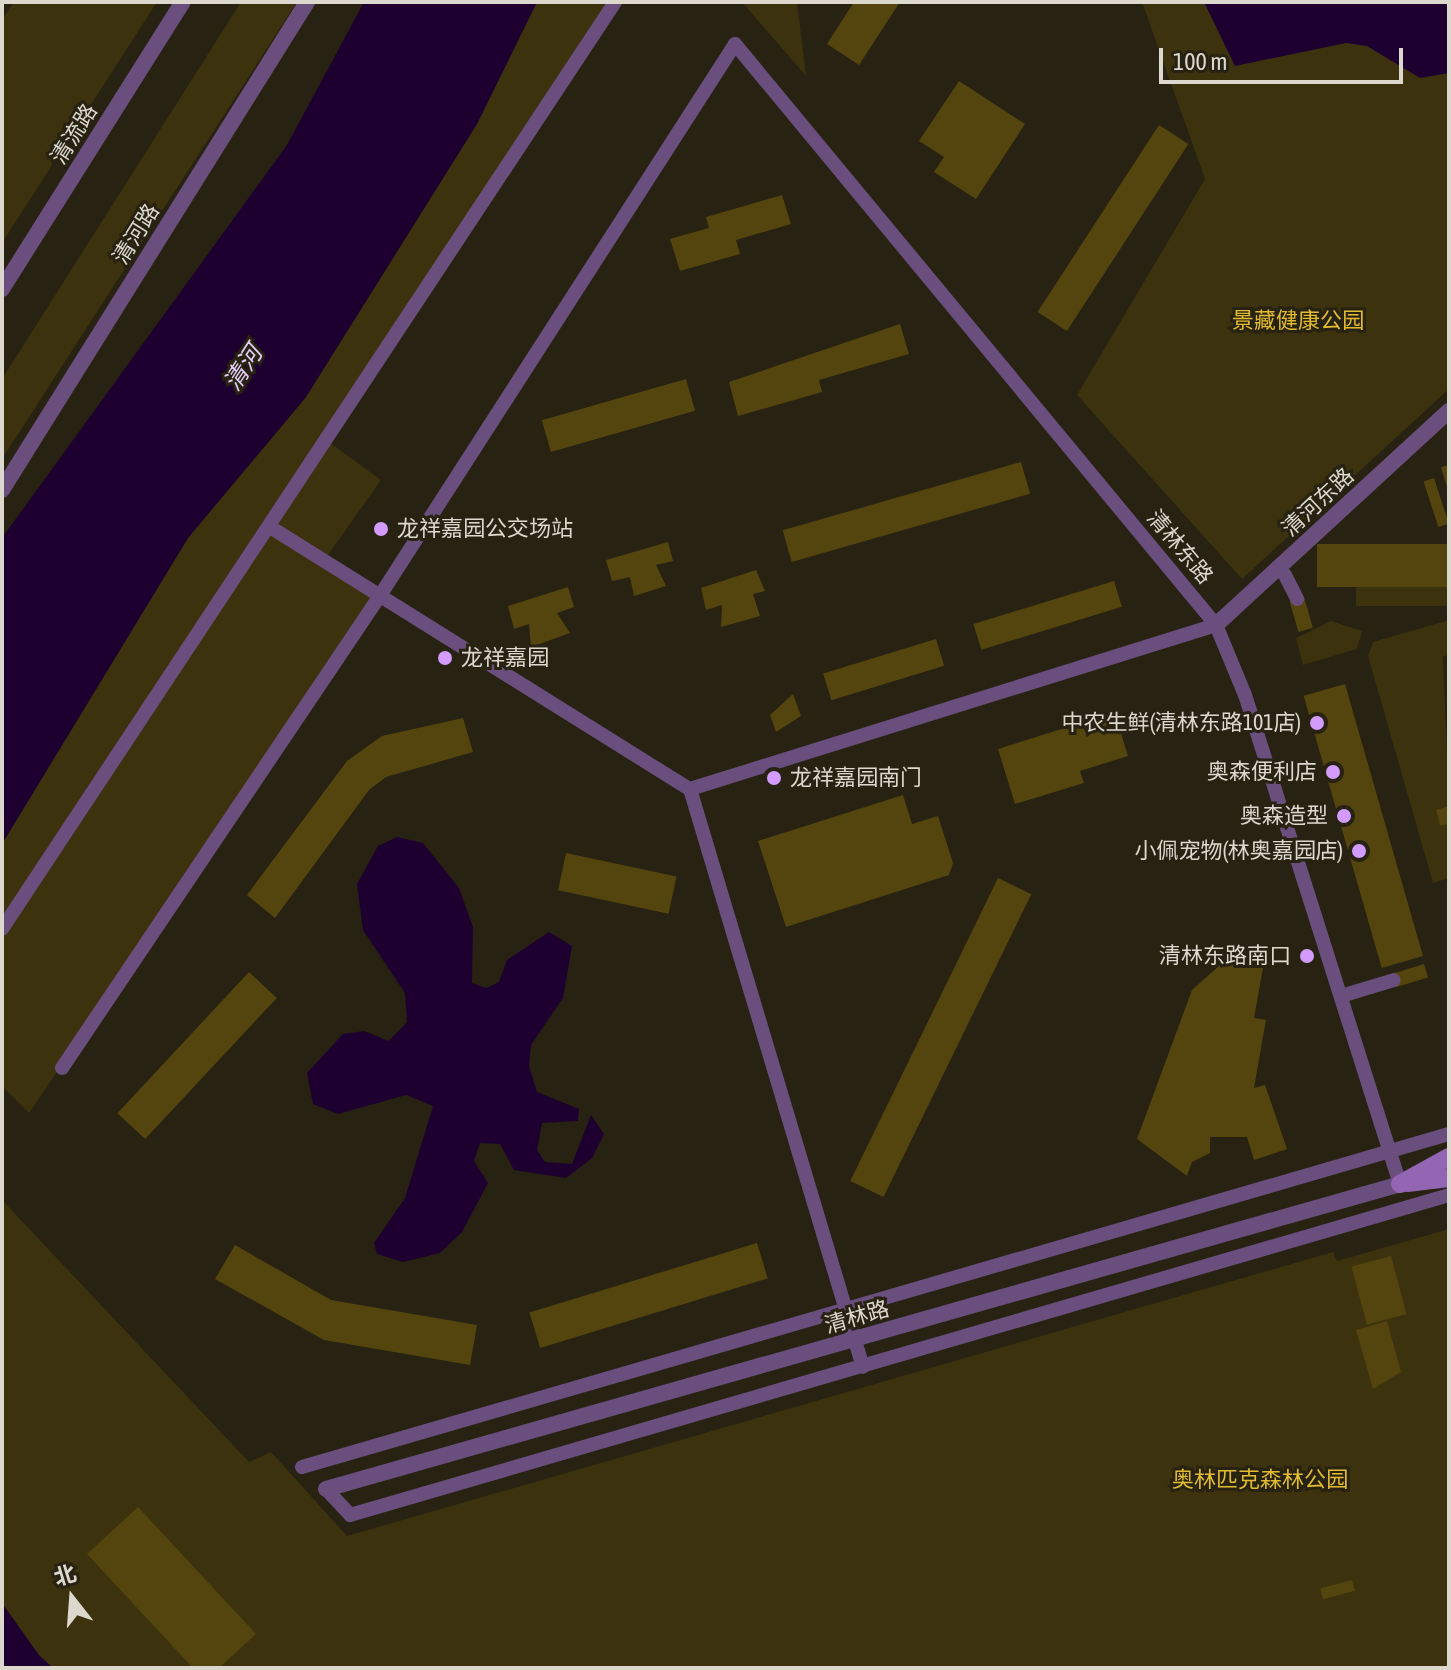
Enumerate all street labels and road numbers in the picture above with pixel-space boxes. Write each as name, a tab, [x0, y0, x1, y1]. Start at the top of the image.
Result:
street label: 清流路	[45, 99, 103, 169]
street label: 清河路	[107, 199, 165, 269]
street label: 清河东路	[1277, 462, 1359, 542]
street label: 清林东路	[1142, 505, 1218, 589]
street label: 清林路	[822, 1295, 892, 1339]

